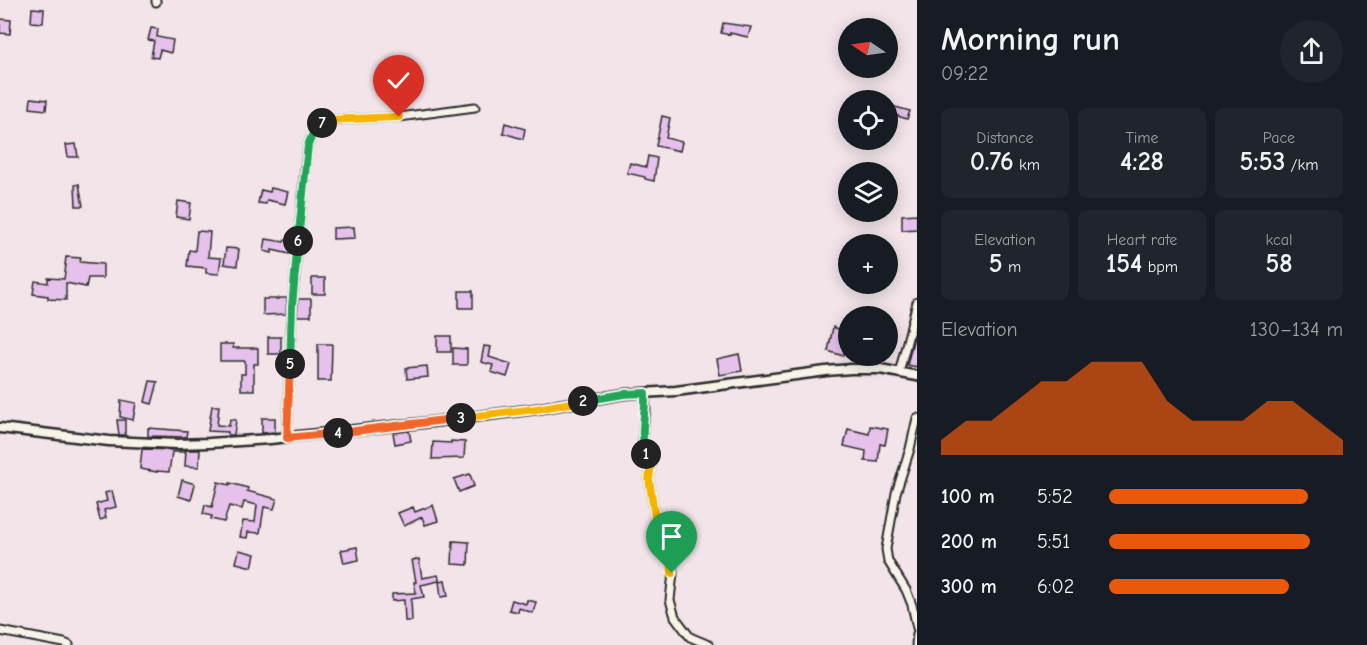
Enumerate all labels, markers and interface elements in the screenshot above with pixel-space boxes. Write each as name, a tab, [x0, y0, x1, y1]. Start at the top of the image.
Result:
north arrow	[838, 18, 898, 78]
map controls	[838, 18, 898, 366]
text: Morning run	[941, 20, 1120, 58]
button: share	[1280, 20, 1343, 83]
pin	[373, 55, 424, 117]
text: 09:22	[941, 62, 988, 85]
icon: check	[382, 64, 415, 97]
button: locate	[838, 90, 898, 150]
pin: 7	[307, 108, 337, 138]
text: 7	[318, 114, 326, 132]
text: Distance	[976, 129, 1034, 147]
text: Time	[1125, 129, 1159, 147]
text: Pace	[1263, 129, 1295, 147]
text: 0.76	[970, 147, 1014, 177]
text: 4:28	[1120, 147, 1164, 177]
text: 5:53	[1239, 147, 1285, 177]
text: km	[1014, 156, 1040, 174]
text: /km	[1285, 156, 1319, 174]
button: layers	[838, 162, 898, 222]
pin: 6	[283, 226, 313, 256]
text: Elevation	[974, 231, 1036, 249]
text: Heart rate	[1107, 231, 1177, 249]
text: kcal	[1266, 231, 1292, 249]
text: 6	[294, 232, 302, 250]
button: +	[838, 234, 898, 294]
text: 5	[989, 249, 1003, 279]
text: 154	[1106, 249, 1142, 279]
text: 58	[1265, 249, 1293, 279]
text: m	[1003, 258, 1021, 276]
text: bpm	[1142, 258, 1178, 276]
button: −	[838, 306, 898, 366]
text: Elevation	[941, 318, 1018, 341]
text: 130–134 m	[1250, 318, 1343, 341]
pin: 5	[275, 349, 305, 379]
text: 5	[286, 355, 294, 373]
pin: 2	[568, 386, 598, 416]
text: 2	[579, 392, 587, 410]
pin: 3	[446, 403, 476, 433]
text: 3	[457, 409, 465, 427]
pin: 4	[323, 418, 353, 448]
text: 4	[334, 424, 342, 442]
pin: 1	[631, 439, 661, 469]
text: 1	[643, 445, 649, 463]
text: 100 m	[941, 485, 995, 508]
text: 5:52	[1037, 485, 1073, 508]
pin	[646, 511, 697, 573]
icon: arrive	[655, 520, 688, 553]
text: 200 m	[941, 530, 997, 553]
text: 5:51	[1037, 530, 1070, 553]
text: 300 m	[941, 575, 997, 598]
text: 6:02	[1037, 575, 1074, 598]

